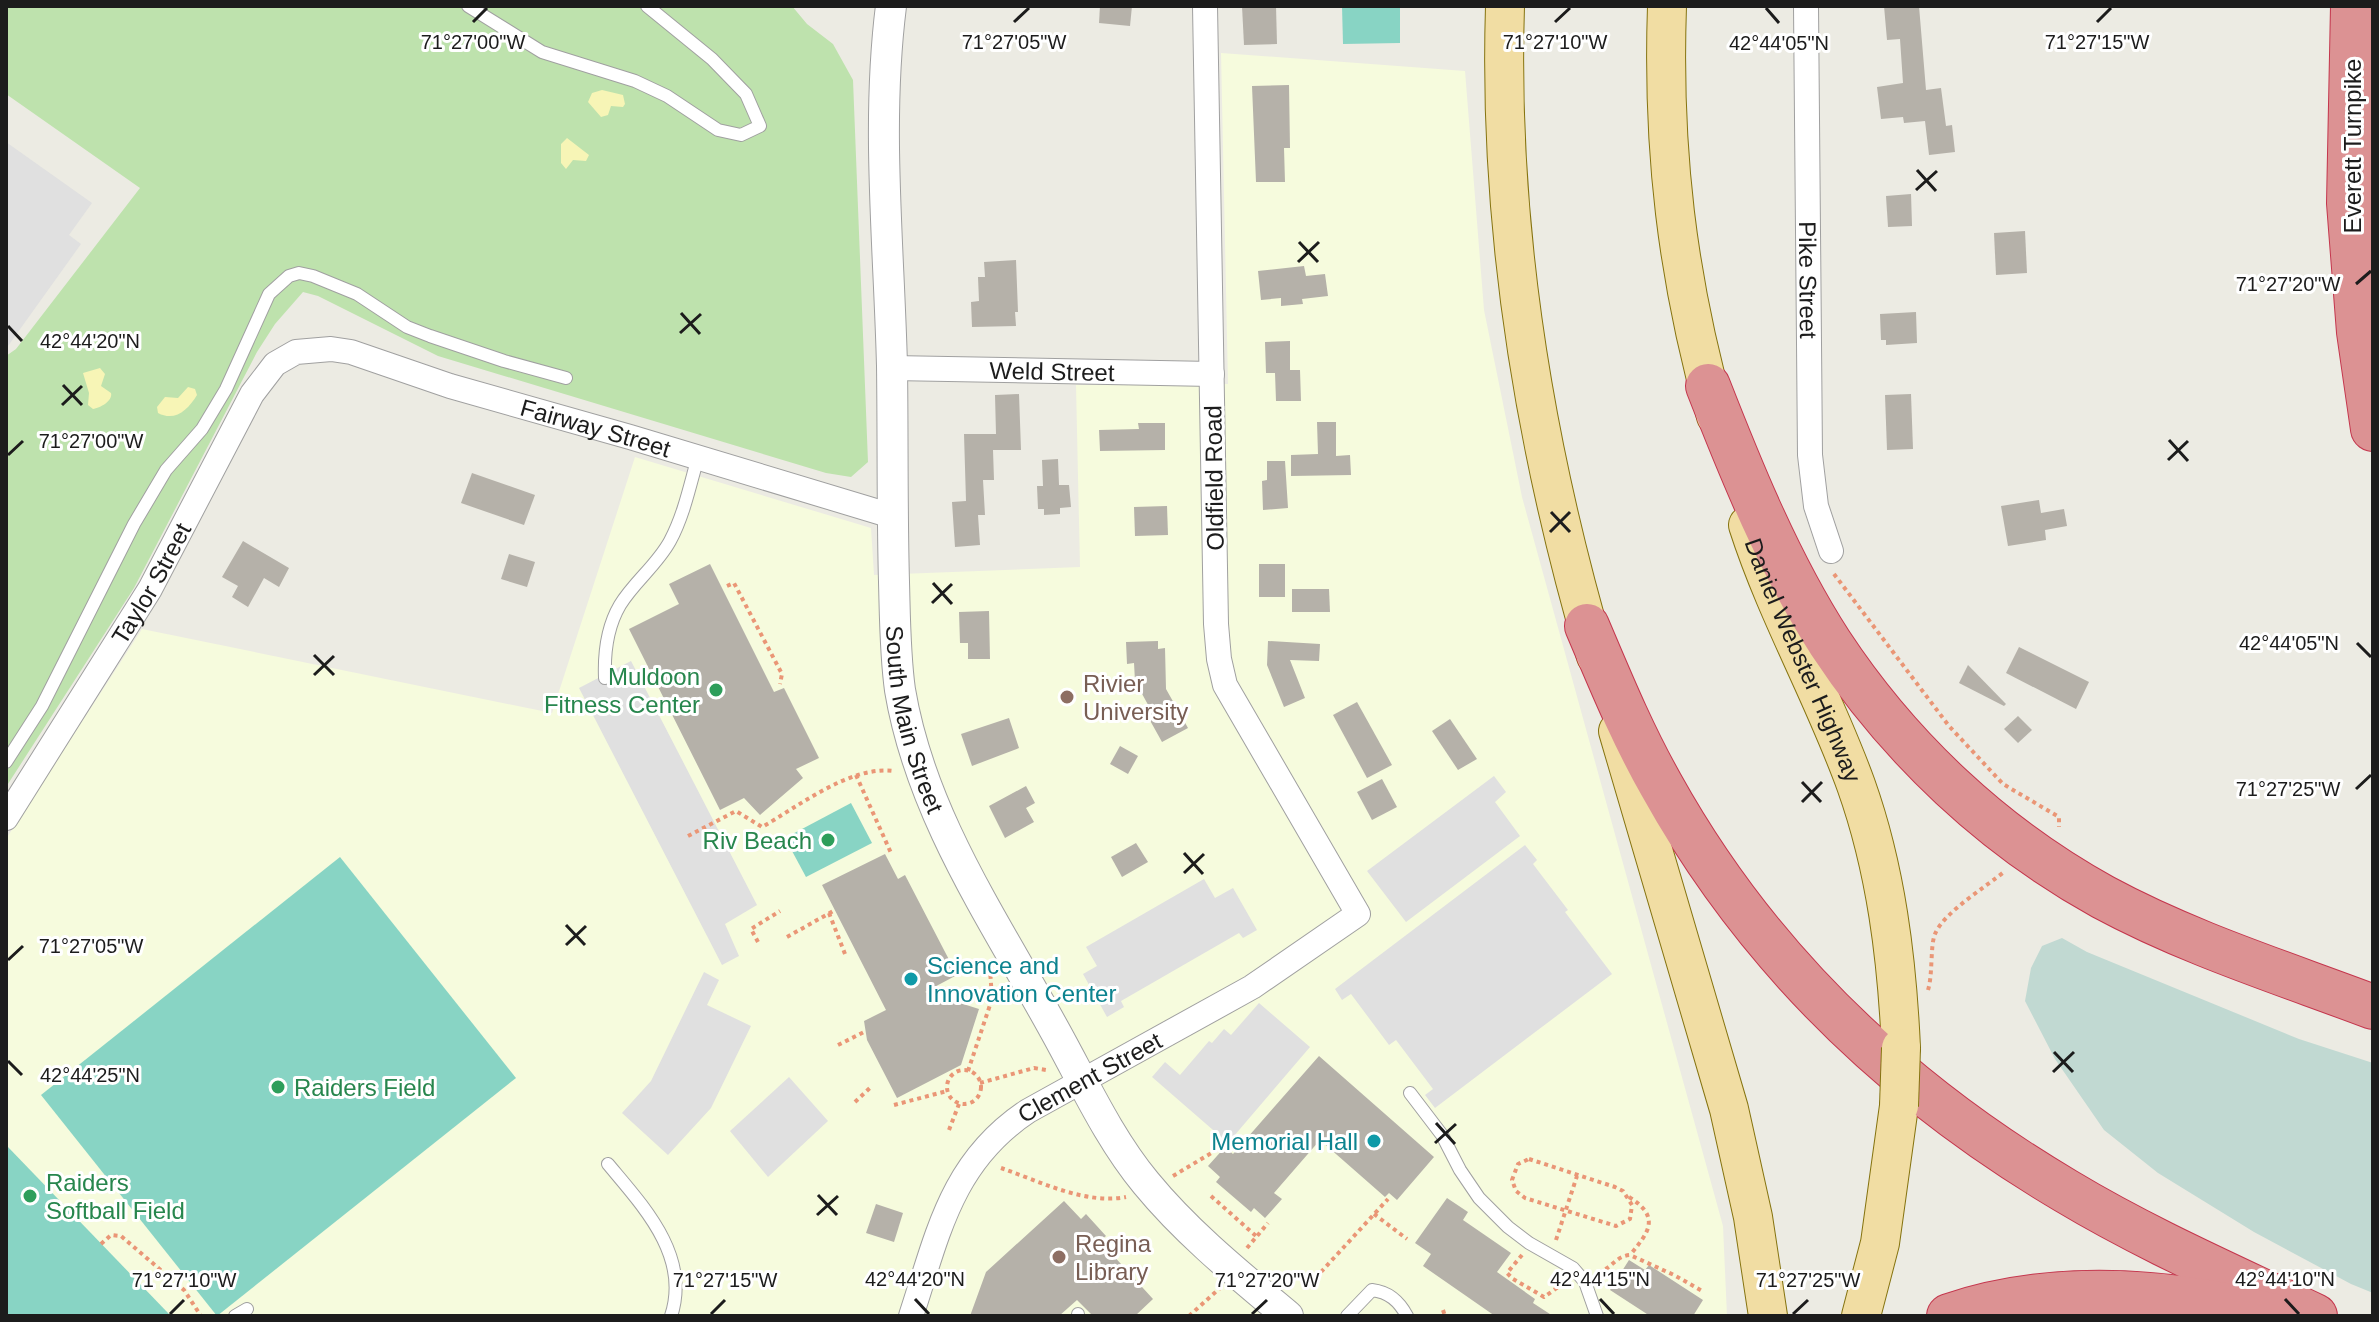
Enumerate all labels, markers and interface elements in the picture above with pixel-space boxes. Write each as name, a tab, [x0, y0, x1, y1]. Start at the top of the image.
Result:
text: 71°27'00"W	[421, 31, 525, 53]
text: 71°27'05"W	[962, 31, 1066, 53]
text: 71°27'10"W	[1503, 31, 1607, 53]
text: 71°27'15"W	[2045, 31, 2149, 53]
text: 42°44'05"N	[1729, 32, 1829, 54]
street label: Everett Turnpike	[2339, 59, 2366, 233]
street label: Pike Street	[1794, 221, 1822, 339]
text: 71°27'20"W	[2236, 273, 2340, 295]
text: 42°44'20"N	[40, 330, 140, 352]
street label: Weld Street	[989, 356, 1115, 386]
street label: Fairway Street	[518, 393, 674, 462]
street label: Oldfield Road	[1199, 405, 1229, 551]
text: 71°27'00"W	[39, 430, 143, 452]
street label: Taylor Street	[106, 518, 196, 649]
street label: Daniel Webster Highway	[1740, 534, 1867, 786]
street label: South Main Street	[882, 625, 950, 817]
text: 42°44'05"N	[2239, 632, 2339, 654]
place label: Muldoon Fitness Center	[544, 663, 700, 718]
place label: Rivier University	[1083, 670, 1188, 725]
marker: Muldoon Fitness Center	[707, 681, 725, 699]
marker: Rivier University	[1058, 688, 1076, 706]
text: 71°27'25"W	[2236, 778, 2340, 800]
place label: Riv Beach	[703, 827, 812, 854]
marker: Riv Beach	[819, 831, 837, 849]
text: 71°27'05"W	[39, 935, 143, 957]
place label: Science and Innovation Center	[927, 952, 1116, 1007]
marker: Science and Innovation Center	[902, 970, 920, 988]
street label: Clement Street	[1012, 1026, 1166, 1128]
text: 42°44'25"N	[40, 1064, 140, 1086]
place label: Raiders Field	[294, 1074, 435, 1101]
marker: Raiders Field	[269, 1078, 287, 1096]
place label: Memorial Hall	[1211, 1128, 1358, 1155]
marker: Memorial Hall	[1365, 1132, 1383, 1150]
place label: Raiders Softball Field	[46, 1169, 185, 1224]
marker: Raiders Softball Field	[21, 1187, 39, 1205]
place label: Regina Library	[1075, 1230, 1152, 1285]
marker: Regina Library	[1050, 1248, 1068, 1266]
text: 42°44'20"N	[865, 1268, 965, 1290]
text: 42°44'15"N	[1550, 1268, 1650, 1290]
text: 42°44'10"N	[2235, 1268, 2335, 1290]
text: 71°27'10"W	[132, 1269, 236, 1291]
text: 71°27'15"W	[673, 1269, 777, 1291]
text: 71°27'20"W	[1215, 1269, 1319, 1291]
text: 71°27'25"W	[1756, 1269, 1860, 1291]

